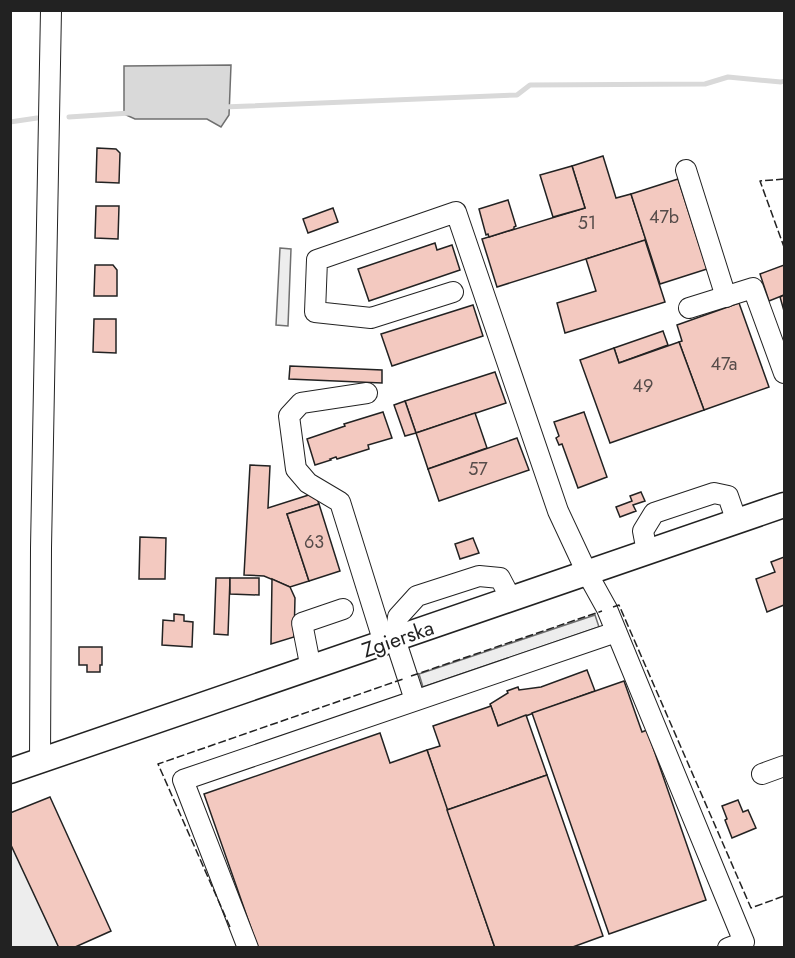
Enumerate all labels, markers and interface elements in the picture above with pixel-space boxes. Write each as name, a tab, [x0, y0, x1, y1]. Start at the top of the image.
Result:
house number: 47b	[649, 204, 679, 230]
house number: 51	[578, 210, 596, 236]
house number: 47a	[711, 351, 737, 377]
house number: 49	[633, 373, 653, 399]
house number: 57	[468, 456, 488, 482]
house number: 63	[304, 529, 324, 555]
street label: Zgierska	[358, 613, 438, 665]

